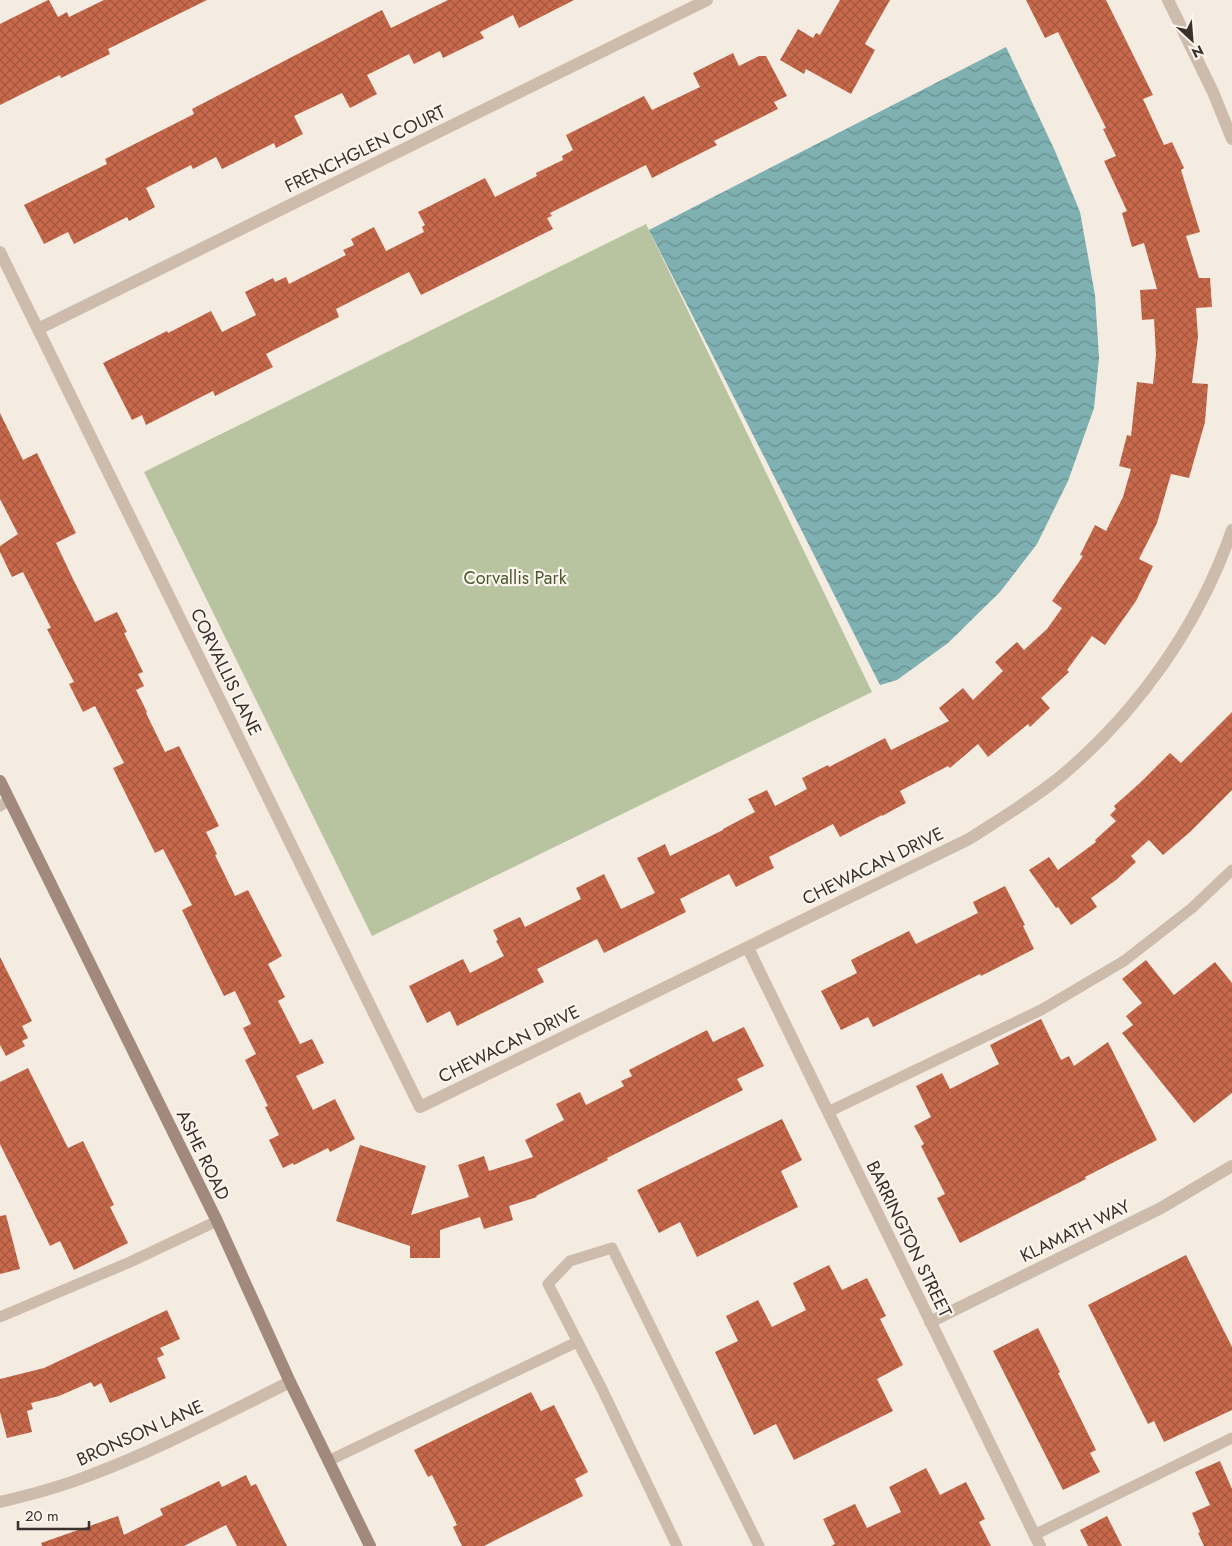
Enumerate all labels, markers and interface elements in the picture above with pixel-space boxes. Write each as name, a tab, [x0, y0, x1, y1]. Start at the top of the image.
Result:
north arrow	[1167, 15, 1217, 65]
text: N	[1188, 40, 1207, 63]
street label: FRENCHGLEN COURT	[280, 99, 450, 199]
park label: Corvallis Park	[463, 565, 567, 591]
street label: CORVALLIS LANE	[184, 604, 268, 740]
street label: CHEWACAN DRIVE	[798, 821, 948, 911]
street label: CHEWACAN DRIVE	[434, 999, 584, 1089]
street label: ASHE ROAD	[170, 1105, 236, 1205]
street label: BARRINGTON STREET	[860, 1156, 958, 1322]
street label: KLAMATH WAY	[1016, 1193, 1135, 1269]
street label: BRONSON LANE	[73, 1393, 207, 1473]
scale bar	[18, 1498, 89, 1530]
text: 20 m	[25, 1505, 59, 1527]

